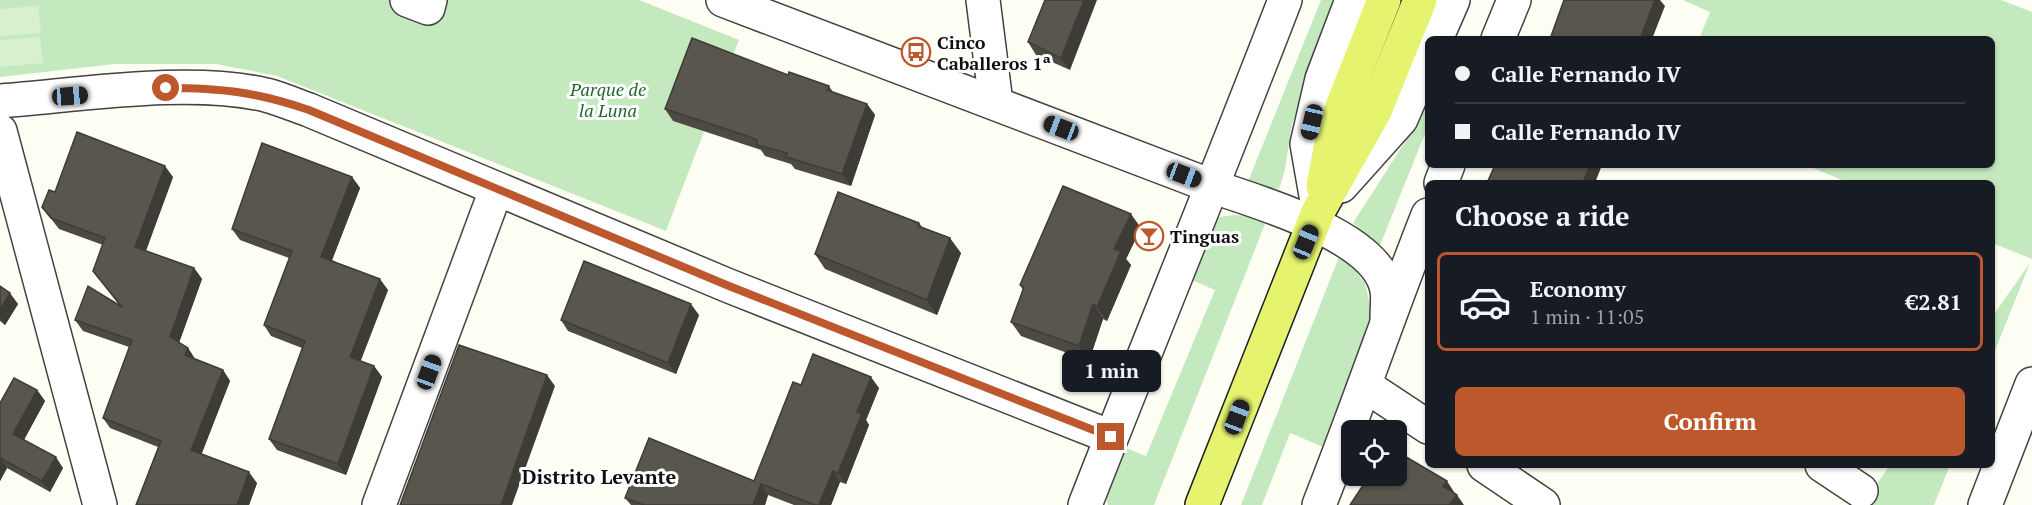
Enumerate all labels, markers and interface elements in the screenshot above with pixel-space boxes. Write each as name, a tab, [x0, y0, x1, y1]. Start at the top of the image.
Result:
place label: Cinco Caballeros 1ª	[937, 30, 1051, 75]
bus stop icon: Cinco Caballeros 1ª	[900, 36, 932, 68]
text: Calle Fernando IV	[1491, 59, 1681, 88]
route start	[152, 74, 179, 101]
park label: Parque de la Luna	[569, 77, 646, 122]
car	[51, 86, 89, 106]
car	[1299, 102, 1325, 142]
car	[1041, 113, 1081, 143]
text: Calle Fernando IV	[1491, 117, 1681, 146]
car	[1164, 160, 1204, 190]
text: Choose a ride	[1455, 198, 1630, 234]
bar icon: Tinguas	[1133, 220, 1165, 252]
car	[1291, 222, 1321, 262]
place label: Tinguas	[1170, 224, 1239, 248]
text: Economy	[1530, 274, 1626, 303]
icon: car	[1458, 275, 1512, 329]
text: €2.81	[1906, 287, 1962, 316]
text: 1 min · 11:05	[1530, 303, 1644, 330]
callout: 1 min	[1062, 350, 1160, 392]
car	[414, 352, 444, 392]
text: 1 min	[1084, 357, 1139, 384]
button: Confirm	[1455, 387, 1965, 456]
car	[1222, 397, 1252, 437]
map controls	[1341, 420, 1407, 486]
button: locate	[1341, 420, 1407, 486]
route end	[1097, 423, 1124, 450]
district label: Distrito Levante	[522, 463, 676, 490]

